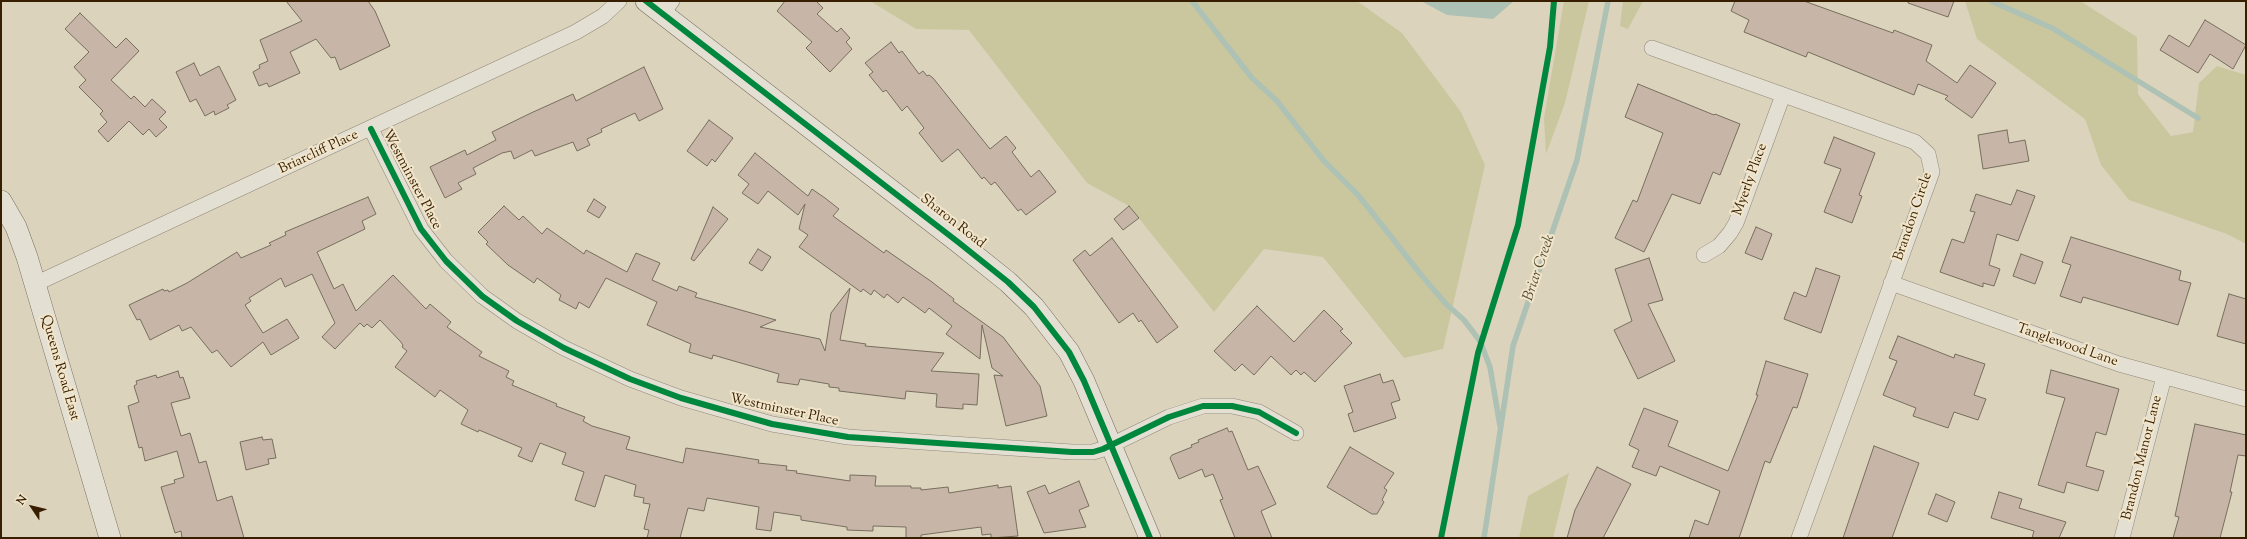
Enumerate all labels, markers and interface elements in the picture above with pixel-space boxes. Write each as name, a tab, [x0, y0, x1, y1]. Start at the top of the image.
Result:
street label: Briarcliff Place	[276, 127, 362, 179]
street label: Westminster Place	[378, 127, 444, 233]
street label: Myerly Place	[1730, 142, 1772, 218]
street label: Brandon Circle	[1891, 171, 1937, 263]
street label: Sharon Road	[916, 191, 988, 253]
water label: Briar Creek	[1520, 232, 1560, 304]
street label: Queens Road East	[36, 313, 82, 423]
street label: Tanglewood Lane	[2014, 321, 2120, 371]
street label: Westminster Place	[728, 391, 840, 431]
street label: Brandon Manor Lane	[2119, 394, 2167, 522]
north arrow	[12, 487, 52, 527]
text: N	[13, 492, 31, 508]

